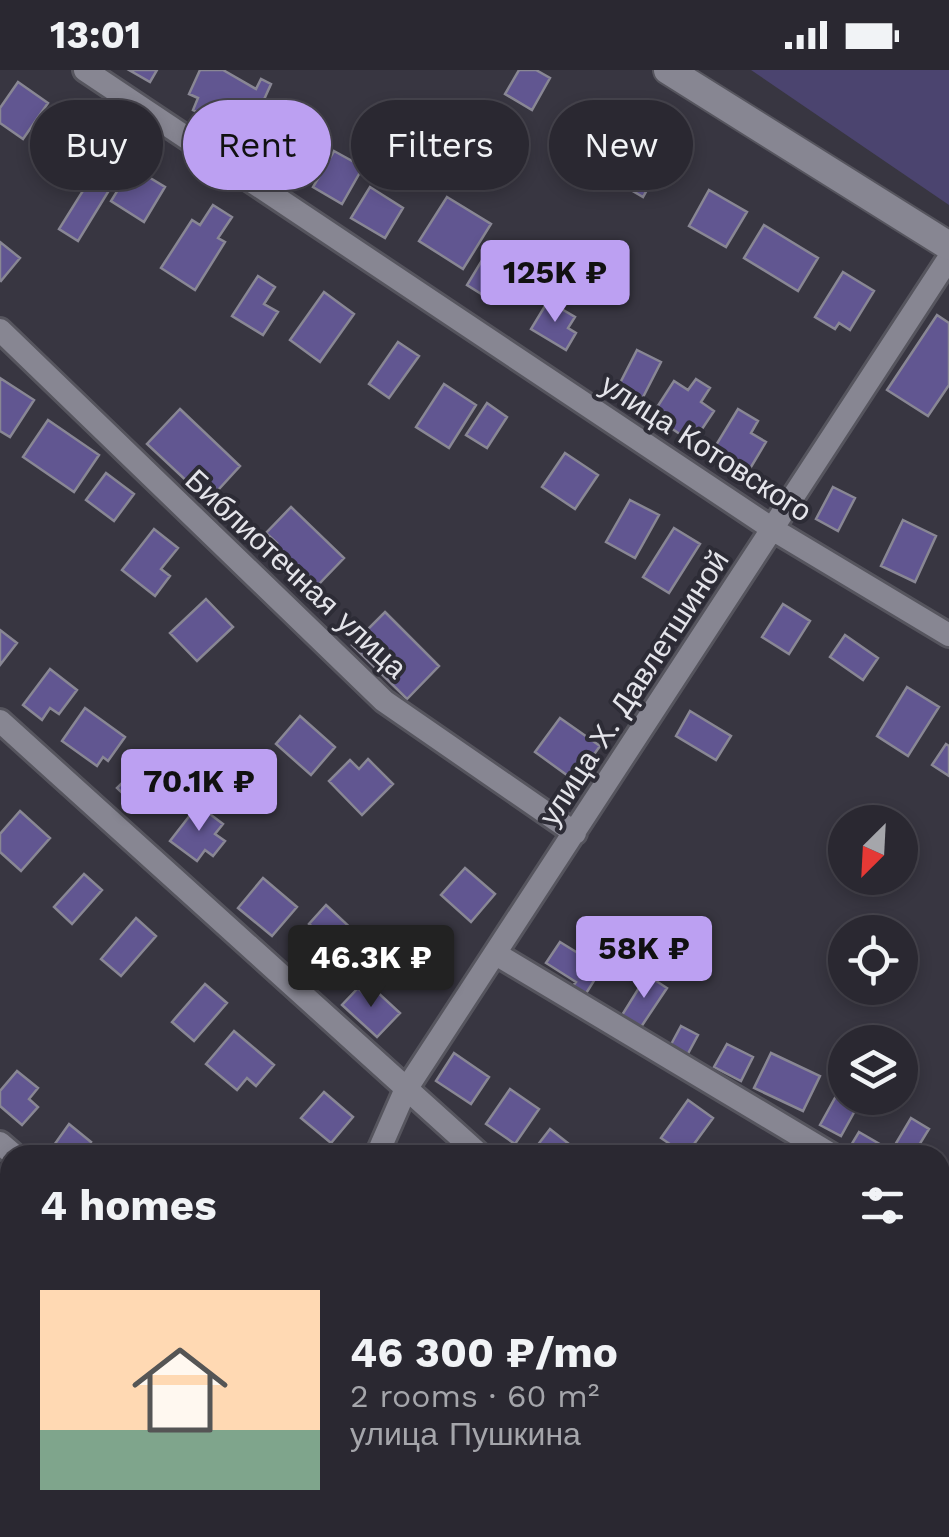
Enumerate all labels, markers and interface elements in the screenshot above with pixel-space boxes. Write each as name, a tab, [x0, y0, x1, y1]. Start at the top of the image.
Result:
text: 13:01	[50, 13, 141, 57]
chip: Buy	[30, 100, 163, 190]
chip: Rent	[183, 100, 331, 190]
chip: Filters	[351, 100, 529, 190]
chip: New	[549, 100, 693, 190]
pin: 125K ₽	[474, 240, 636, 325]
text: 125K ₽	[503, 253, 607, 291]
street label: улица Котовского	[594, 366, 818, 529]
street label: Библиотечная улица	[179, 462, 414, 685]
street label: улица Х. Давлетшиной	[532, 544, 736, 832]
pin: 70.1K ₽	[107, 749, 291, 834]
text: 70.1K ₽	[143, 762, 255, 800]
north arrow	[828, 805, 918, 895]
map controls	[828, 805, 918, 1115]
button: locate	[828, 915, 918, 1005]
pin: 58K ₽	[574, 916, 714, 1001]
pin: 46.3K ₽	[279, 925, 463, 1010]
text: 58K ₽	[598, 929, 690, 967]
text: 46.3K ₽	[310, 938, 432, 976]
button: layers	[828, 1025, 918, 1115]
icon: filters	[855, 1178, 910, 1233]
text: 4 homes	[40, 1181, 217, 1230]
text: 46 300 ₽/mo	[350, 1328, 618, 1377]
icon: home	[120, 1330, 240, 1450]
text: 2 rooms · 60 m²	[350, 1377, 599, 1415]
text: улица Пушкина	[350, 1415, 581, 1453]

